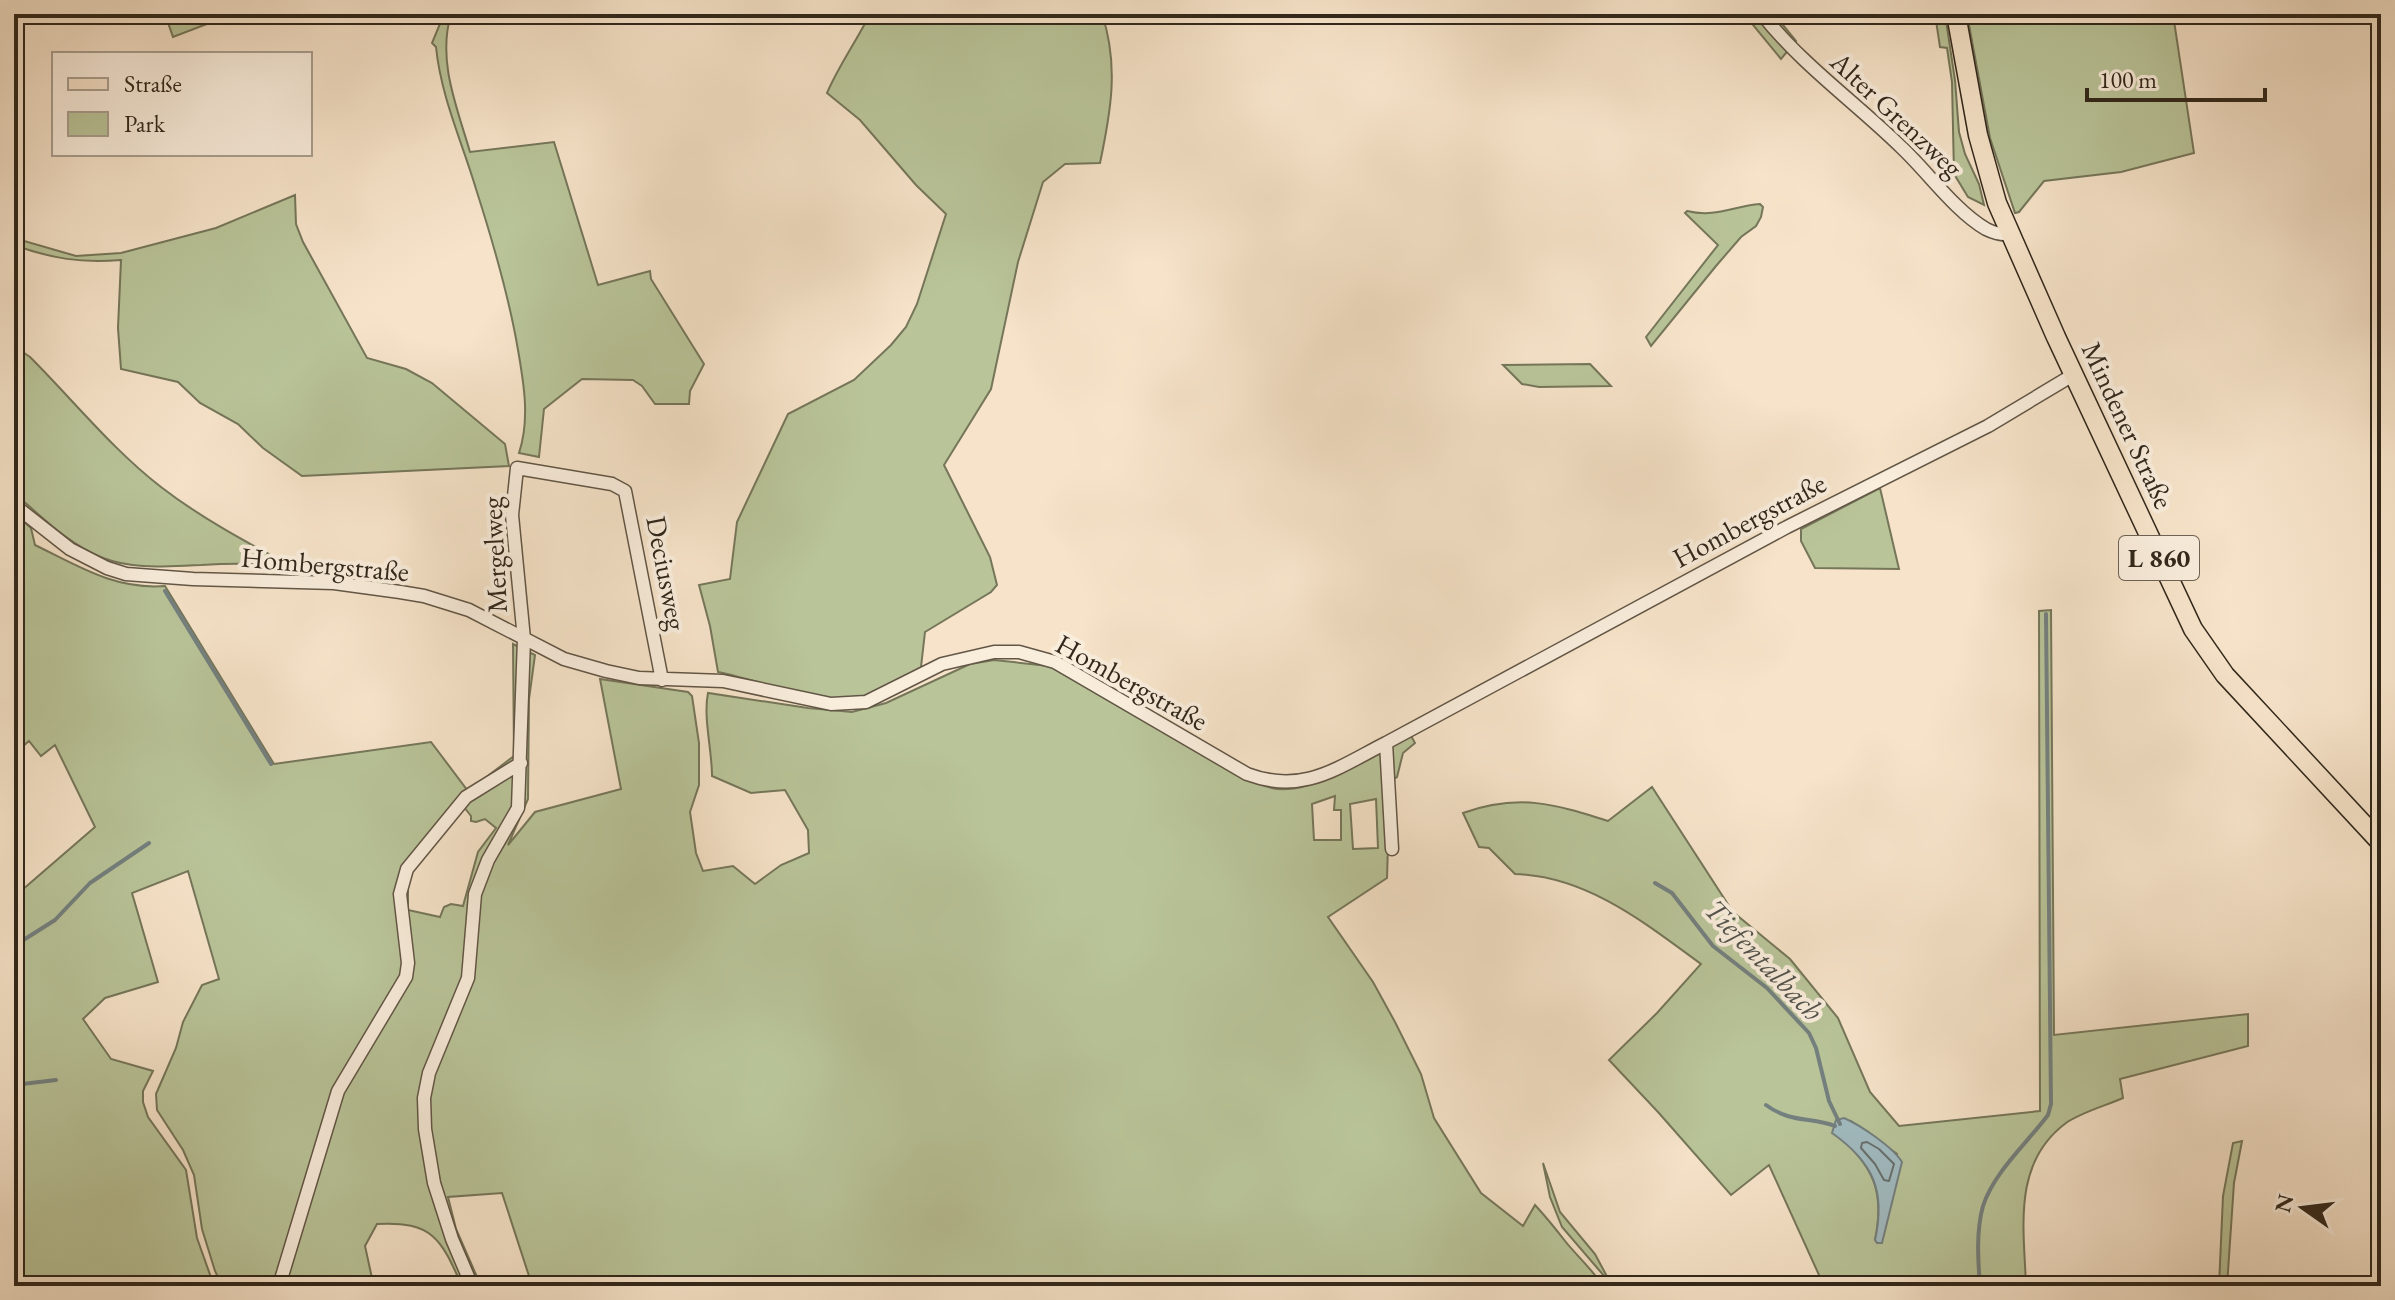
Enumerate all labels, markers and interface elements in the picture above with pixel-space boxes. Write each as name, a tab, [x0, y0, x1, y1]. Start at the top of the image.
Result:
street label: Alter Grenzweg	[1822, 43, 1971, 185]
legend	[52, 52, 312, 156]
scale bar	[2087, 52, 2265, 102]
text: 100 m	[2099, 64, 2157, 95]
text: Straße	[124, 68, 182, 99]
text: Park	[124, 108, 166, 139]
street label: Mindener Straße	[2074, 336, 2182, 514]
street label: Hombergstraße	[1666, 464, 1832, 575]
street label: Mergelweg	[473, 495, 515, 614]
street label: Deciusweg	[638, 513, 696, 634]
road number: L 860	[2119, 536, 2199, 580]
street label: Hombergstraße	[239, 539, 411, 589]
street label: Hombergstraße	[1050, 625, 1215, 739]
water label: Tiefentalbach	[1696, 890, 1833, 1029]
north arrow	[2263, 1168, 2343, 1248]
text: N	[2268, 1191, 2300, 1215]

